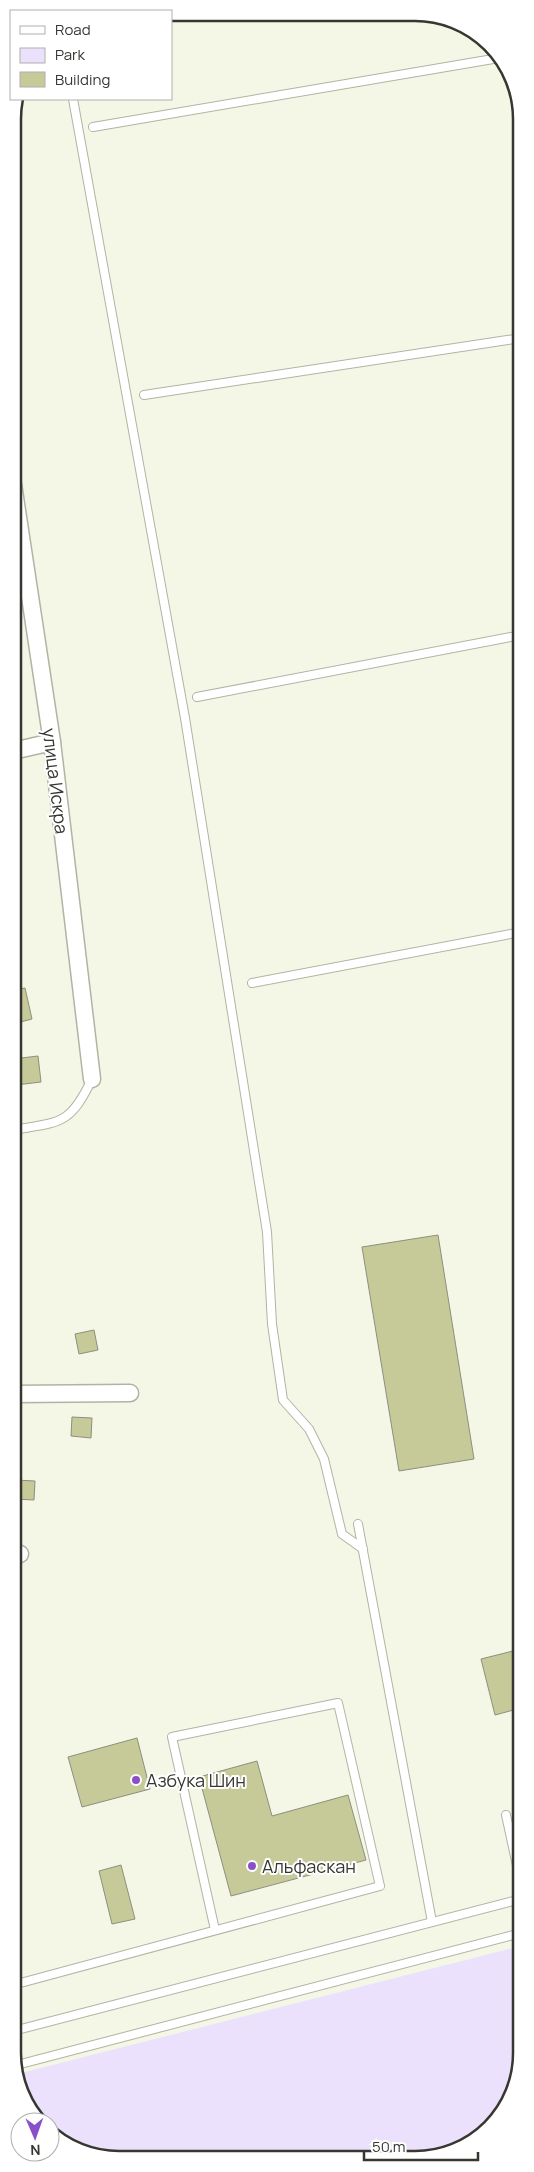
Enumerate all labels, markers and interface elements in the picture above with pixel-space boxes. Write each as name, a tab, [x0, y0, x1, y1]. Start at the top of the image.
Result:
legend	[10, 10, 172, 100]
text: Road	[55, 19, 91, 40]
text: Park	[55, 44, 85, 65]
text: Building	[55, 69, 110, 90]
street label: улица Искра	[38, 727, 74, 835]
place label: Азбука Шин	[146, 1768, 246, 1792]
marker: Азбука Шин	[130, 1774, 142, 1786]
place label: Альфаскан	[262, 1854, 356, 1878]
marker: Альфаскан	[246, 1860, 258, 1872]
north arrow	[10, 2112, 60, 2162]
scale bar	[364, 2130, 478, 2162]
text: 50 m	[372, 2136, 406, 2157]
text: N	[30, 2141, 41, 2160]

